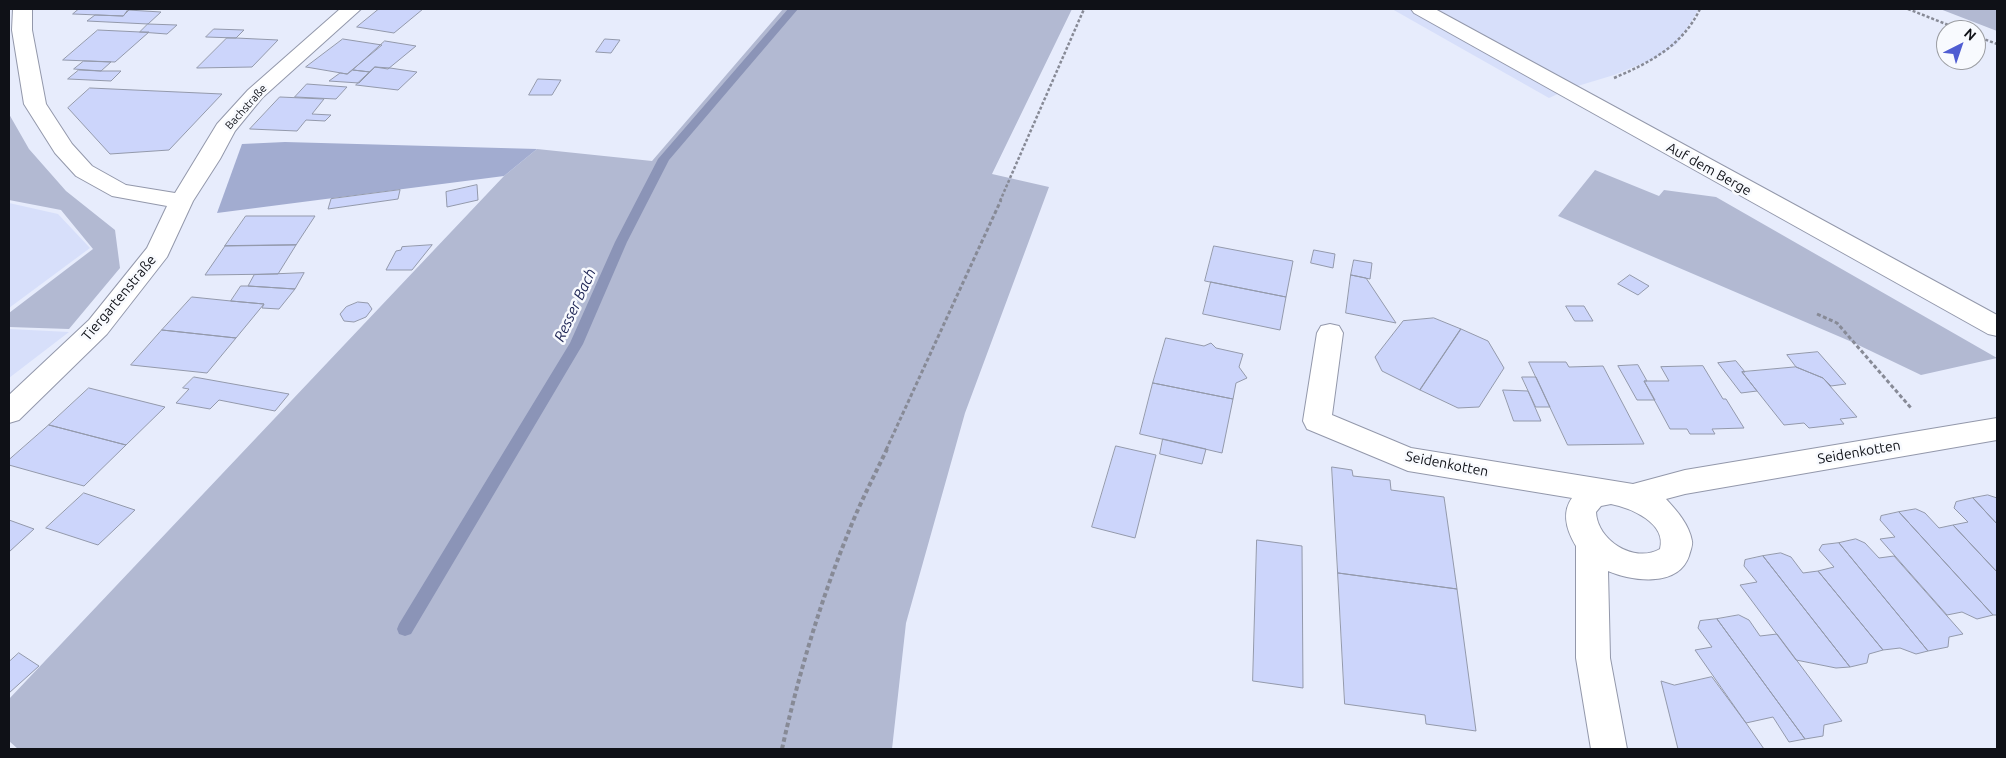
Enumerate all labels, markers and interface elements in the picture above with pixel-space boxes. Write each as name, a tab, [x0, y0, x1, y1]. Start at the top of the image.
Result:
north arrow	[1936, 20, 1986, 70]
text: N	[1961, 25, 1979, 44]
street label: Bachstraße	[222, 82, 270, 132]
street label: Auf dem Berge	[1664, 139, 1754, 199]
street label: Tiergartenstraße	[78, 252, 160, 344]
water label: Resser Bach	[550, 266, 600, 344]
street label: Seidenkotten	[1816, 436, 1902, 468]
street label: Seidenkotten	[1404, 448, 1490, 480]

